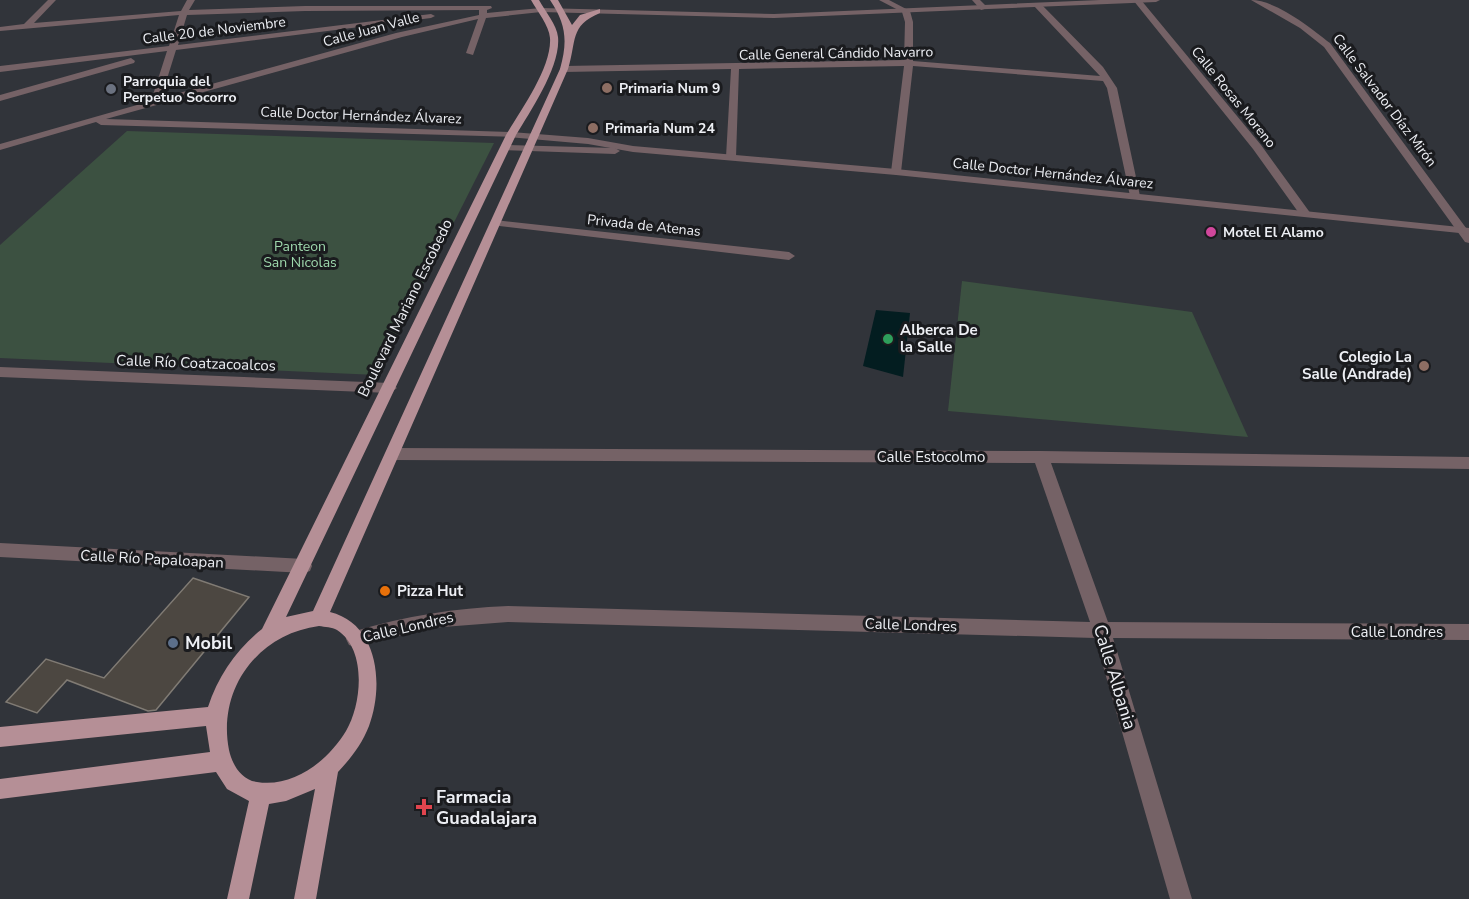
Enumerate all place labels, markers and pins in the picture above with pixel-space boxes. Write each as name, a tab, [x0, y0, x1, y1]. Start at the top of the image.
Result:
place label: Parroquia del Perpetuo Socorro	[123, 72, 237, 107]
place label: Primaria Num 9	[619, 79, 721, 98]
marker: Primaria Num 9	[600, 81, 614, 95]
marker: Parroquia del Perpetuo Socorro	[104, 82, 118, 96]
place label: Primaria Num 24	[605, 119, 716, 138]
marker: Primaria Num 24	[586, 121, 600, 135]
place label: Motel El Alamo	[1223, 223, 1324, 242]
marker: Motel El Alamo	[1204, 225, 1218, 239]
place label: Alberca De la Salle	[900, 320, 978, 357]
marker: Alberca De la Salle	[881, 332, 895, 346]
place label: Colegio La Salle (Andrade)	[1302, 347, 1412, 384]
marker: Colegio La Salle (Andrade)	[1417, 359, 1431, 373]
place label: Pizza Hut	[397, 581, 463, 601]
marker: Pizza Hut	[378, 584, 392, 598]
place label: Mobil	[185, 631, 232, 655]
marker: Mobil	[166, 636, 180, 650]
place label: Farmacia Guadalajara	[436, 785, 537, 830]
marker: Farmacia Guadalajara	[417, 800, 431, 814]

